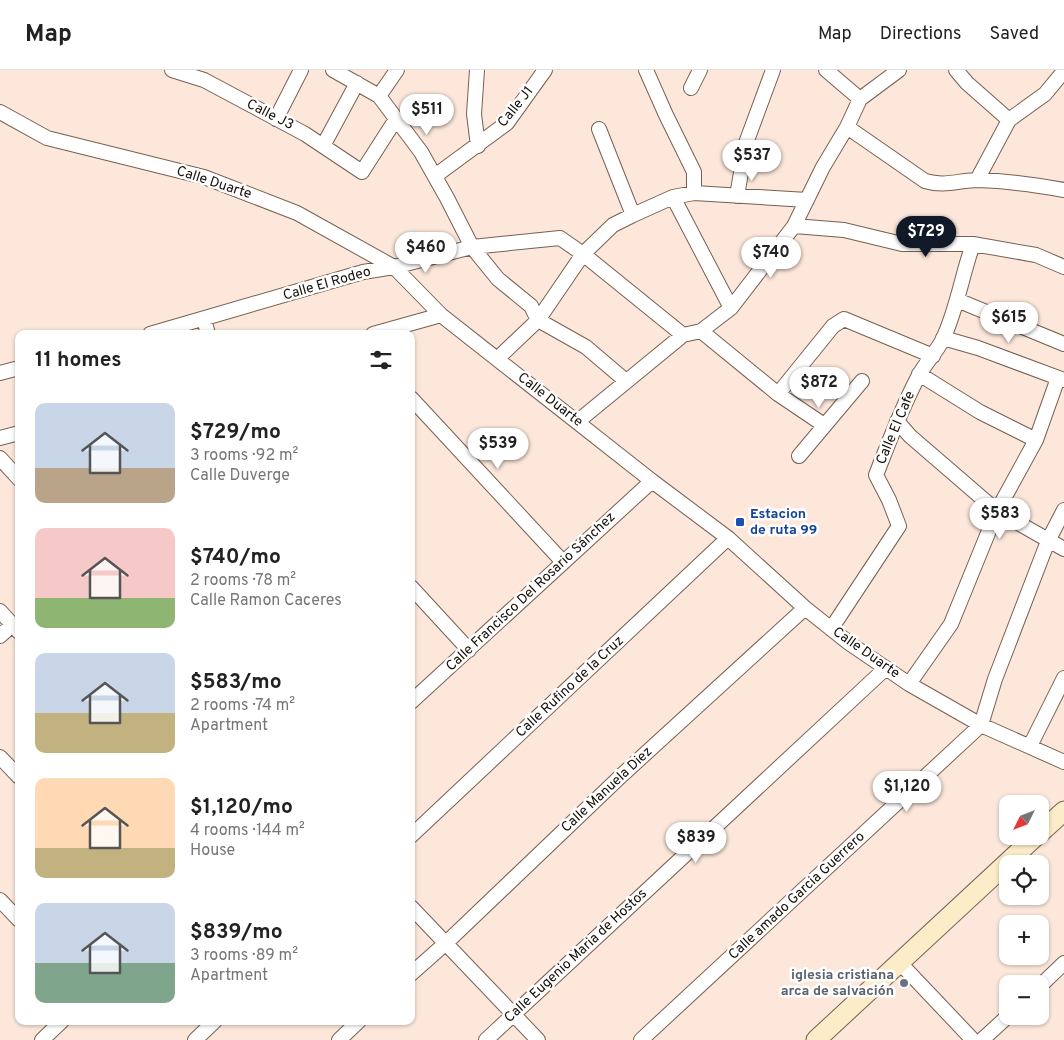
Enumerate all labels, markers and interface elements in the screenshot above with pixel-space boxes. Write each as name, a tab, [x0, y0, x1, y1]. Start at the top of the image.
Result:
text: Map	[25, 20, 72, 50]
text: Map	[818, 23, 852, 46]
text: Directions	[880, 23, 962, 46]
text: Saved	[990, 23, 1039, 46]
street label: Calle J1	[494, 83, 538, 131]
pin: $511	[397, 93, 457, 136]
street label: Calle J3	[244, 96, 296, 134]
text: $511	[411, 100, 443, 120]
pin: $537	[722, 140, 782, 182]
text: $537	[733, 146, 771, 166]
street label: Calle Duarte	[174, 163, 254, 203]
pin: $729	[896, 216, 956, 258]
text: $729	[907, 222, 945, 242]
pin: $460	[396, 232, 456, 274]
pin: $740	[741, 236, 801, 279]
text: $460	[406, 238, 446, 258]
text: $740	[752, 243, 790, 263]
street label: Calle El Rodeo	[281, 263, 373, 305]
pin: $615	[979, 302, 1039, 344]
text: $615	[991, 308, 1027, 328]
icon: filters	[367, 346, 395, 374]
text: 11 homes	[35, 347, 122, 374]
pin: $872	[789, 366, 849, 409]
street label: Calle Duarte	[514, 369, 586, 431]
text: $872	[800, 373, 838, 393]
street label: Calle El Cafe	[873, 389, 919, 467]
text: $729/mo	[190, 419, 281, 446]
icon: home	[75, 423, 135, 483]
pin: $539	[468, 428, 528, 470]
text: $539	[479, 434, 517, 454]
text: 3 rooms · 92 m²	[190, 446, 298, 466]
text: Calle Duverge	[190, 466, 290, 486]
pin: $583	[970, 498, 1030, 540]
text: $583	[980, 504, 1020, 524]
place label: Estacion de ruta 99	[750, 506, 817, 539]
street label: Calle Francisco Del Rosario Sánchez	[443, 509, 619, 675]
marker: Estacion de ruta 99	[734, 516, 746, 528]
text: $740/mo	[190, 544, 281, 571]
icon: home	[75, 548, 135, 608]
text: 2 rooms · 78 m²	[190, 571, 296, 591]
text: Calle Ramon Caceres	[190, 591, 342, 611]
street label: Calle Duarte	[829, 624, 903, 682]
street label: Calle Rufino de la Cruz	[513, 633, 627, 741]
text: $583/mo	[190, 669, 282, 696]
icon: home	[75, 673, 135, 733]
text: 2 rooms · 74 m²	[190, 696, 295, 716]
text: Apartment	[190, 716, 268, 736]
street label: Calle Manuela Diez	[558, 744, 656, 836]
pin: $1,120	[866, 770, 948, 813]
text: $1,120	[884, 777, 930, 797]
text: $1,120/mo	[190, 794, 293, 821]
north arrow	[999, 795, 1049, 845]
map controls	[999, 795, 1049, 1025]
icon: home	[75, 798, 135, 858]
text: 4 rooms · 144 m²	[190, 821, 305, 841]
pin: $839	[666, 822, 726, 864]
text: $839	[676, 828, 716, 848]
street label: Calle amado Garcia Guerrero	[725, 828, 869, 964]
text: House	[190, 841, 235, 861]
button: locate	[999, 855, 1049, 905]
street label: Calle Eugenio Maria de Hostos	[501, 885, 651, 1027]
button: +	[999, 915, 1049, 965]
text: $839/mo	[190, 919, 283, 946]
icon: home	[75, 923, 135, 983]
text: 3 rooms · 89 m²	[190, 946, 298, 966]
text: Apartment	[190, 966, 268, 986]
place label: iglesia cristiana arca de salvación	[781, 967, 894, 1000]
button: −	[999, 975, 1049, 1025]
marker: iglesia cristiana arca de salvación	[898, 977, 910, 989]

